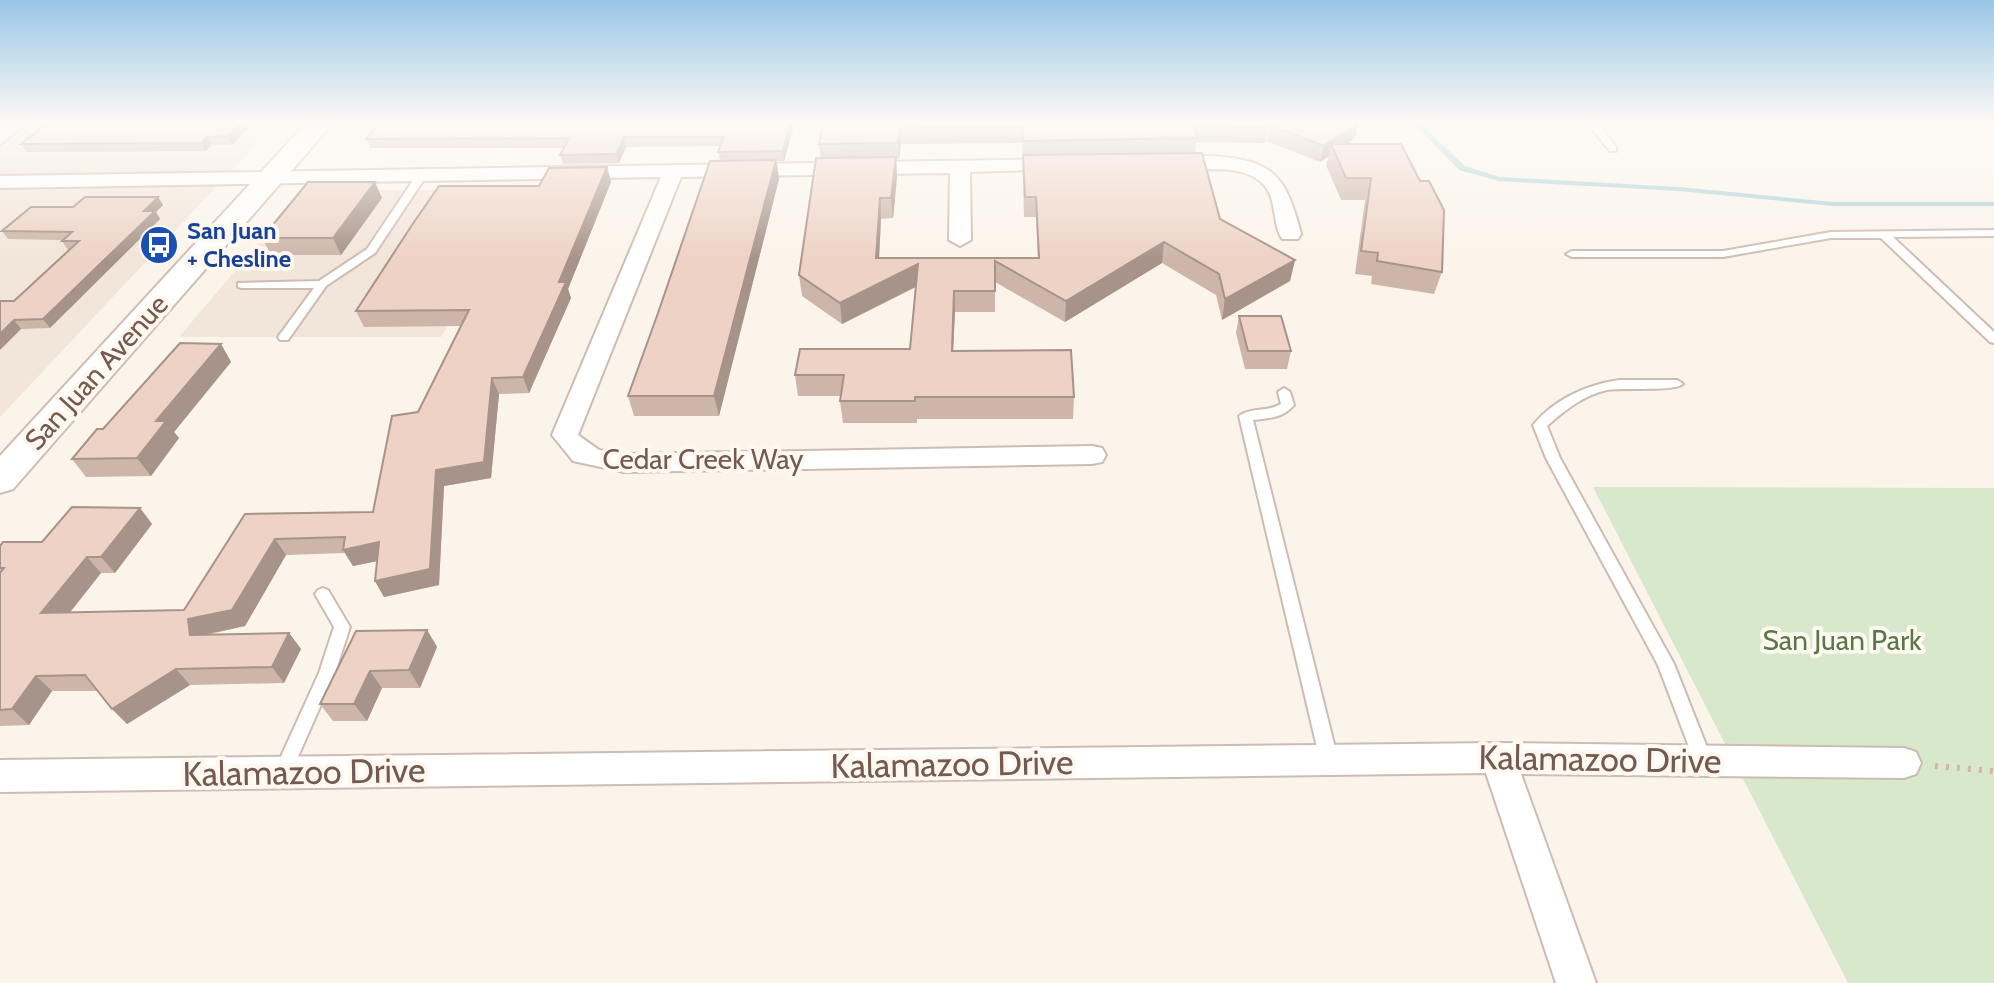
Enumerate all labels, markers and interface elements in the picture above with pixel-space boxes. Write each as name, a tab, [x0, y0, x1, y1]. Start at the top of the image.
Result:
place label: San Juan + Chesline	[187, 216, 291, 273]
bus stop icon: San Juan + Chesline	[138, 224, 180, 266]
street label: San Juan Avenue	[17, 287, 175, 457]
street label: Cedar Creek Way	[603, 442, 803, 476]
park label: San Juan Park	[1762, 623, 1922, 657]
street label: Kalamazoo Drive	[1478, 736, 1722, 782]
street label: Kalamazoo Drive	[830, 741, 1074, 787]
street label: Kalamazoo Drive	[182, 749, 426, 795]

